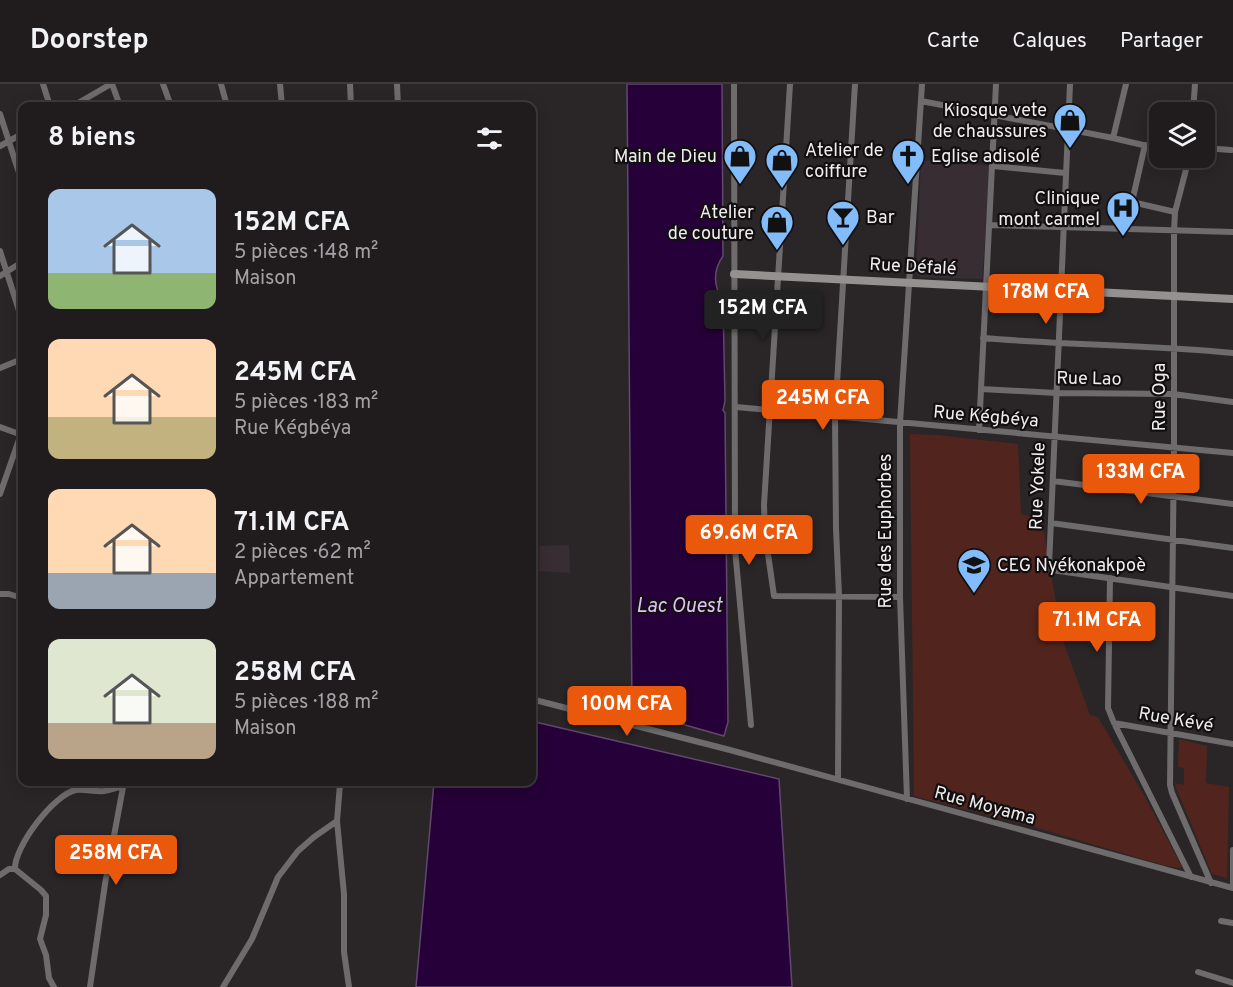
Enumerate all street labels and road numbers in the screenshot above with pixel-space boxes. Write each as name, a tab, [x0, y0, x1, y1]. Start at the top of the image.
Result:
street label: Rue Défalé	[869, 254, 957, 281]
street label: Rue Oga	[1149, 363, 1172, 431]
street label: Rue Lao	[1056, 367, 1122, 392]
street label: Rue Kégbéya	[932, 401, 1039, 434]
street label: Rue Yokele	[1025, 442, 1052, 530]
street label: Rue des Euphorbes	[875, 454, 898, 608]
street label: Rue Kévé	[1137, 703, 1215, 738]
street label: Rue Moyama	[932, 782, 1038, 831]

